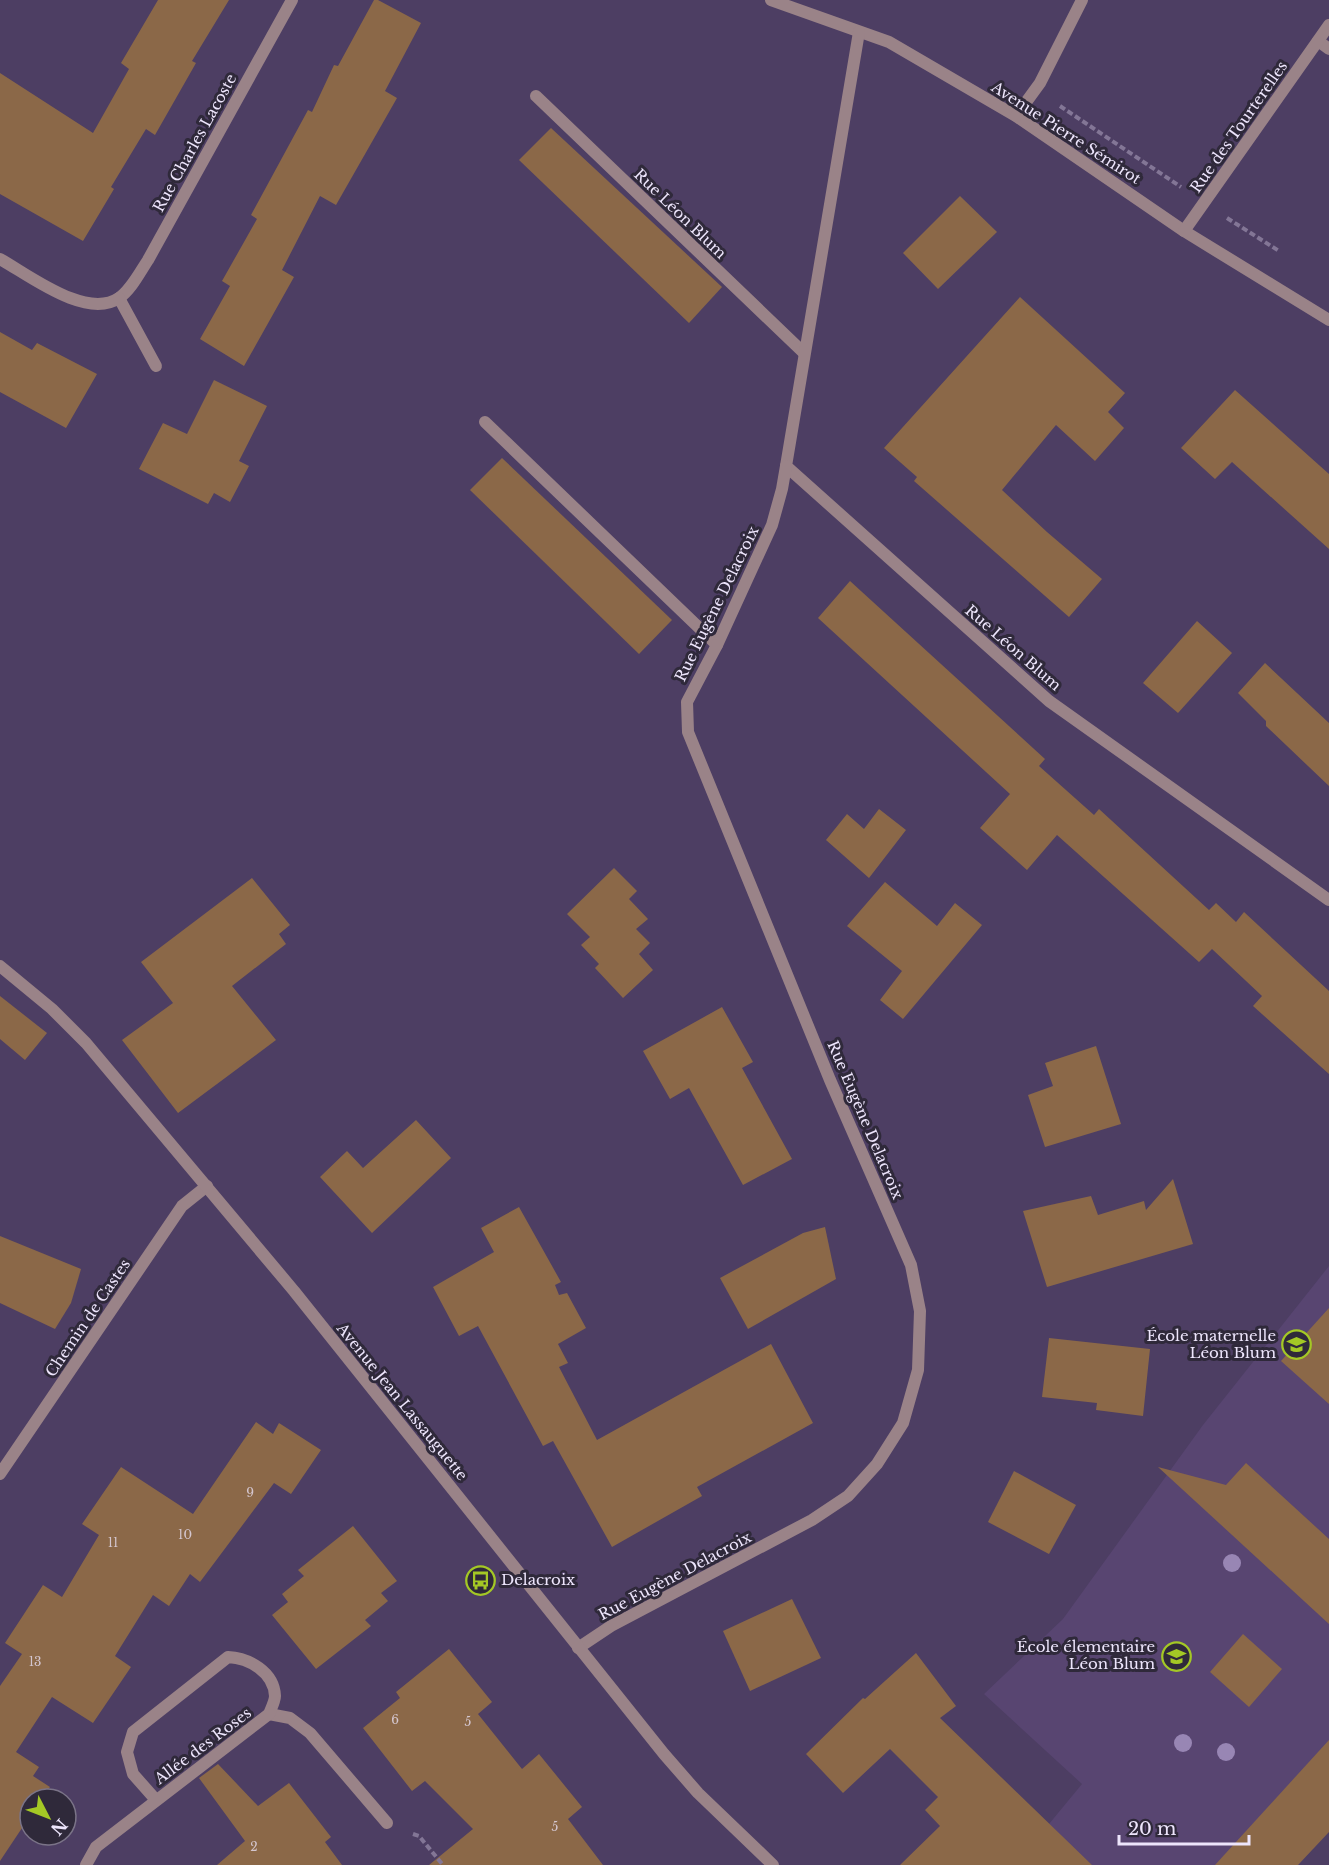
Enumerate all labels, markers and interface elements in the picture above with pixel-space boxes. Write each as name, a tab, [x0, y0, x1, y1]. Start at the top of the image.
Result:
street label: Rue des Tourterelles	[1186, 57, 1291, 196]
street label: Rue Charles Lacoste	[149, 70, 241, 215]
street label: Avenue Pierre Sémirot	[987, 77, 1145, 188]
street label: Rue Léon Blum	[630, 165, 731, 263]
street label: Rue Eugène Delacroix	[671, 523, 762, 685]
street label: Rue Léon Blum	[961, 601, 1065, 695]
street label: Rue Eugène Delacroix	[823, 1038, 908, 1202]
street label: Chemin de Castes	[41, 1255, 134, 1380]
street label: Avenue Jean Lassauguette	[332, 1318, 472, 1484]
place label: École maternelle Léon Blum	[1146, 1326, 1276, 1362]
school or university icon: École maternelle Léon Blum	[1281, 1329, 1313, 1361]
house number: 9	[246, 1485, 254, 1500]
house number: 10	[178, 1527, 192, 1542]
street label: Rue Eugène Delacroix	[595, 1527, 755, 1624]
house number: 11	[108, 1535, 118, 1550]
bus stop icon: Delacroix	[464, 1564, 496, 1596]
place label: Delacroix	[501, 1570, 575, 1589]
place label: École élementaire Léon Blum	[1017, 1637, 1155, 1673]
school or university icon: École élementaire Léon Blum	[1160, 1640, 1192, 1672]
house number: 13	[29, 1654, 41, 1669]
street label: Allée des Roses	[150, 1703, 255, 1789]
house number: 6	[391, 1712, 399, 1727]
house number: 5	[465, 1714, 472, 1729]
north arrow	[18, 1787, 78, 1847]
scale bar	[1119, 1808, 1250, 1846]
text: N	[47, 1815, 72, 1839]
text: 20 m	[1128, 1818, 1176, 1840]
house number: 5	[552, 1819, 559, 1834]
house number: 2	[250, 1839, 258, 1854]

